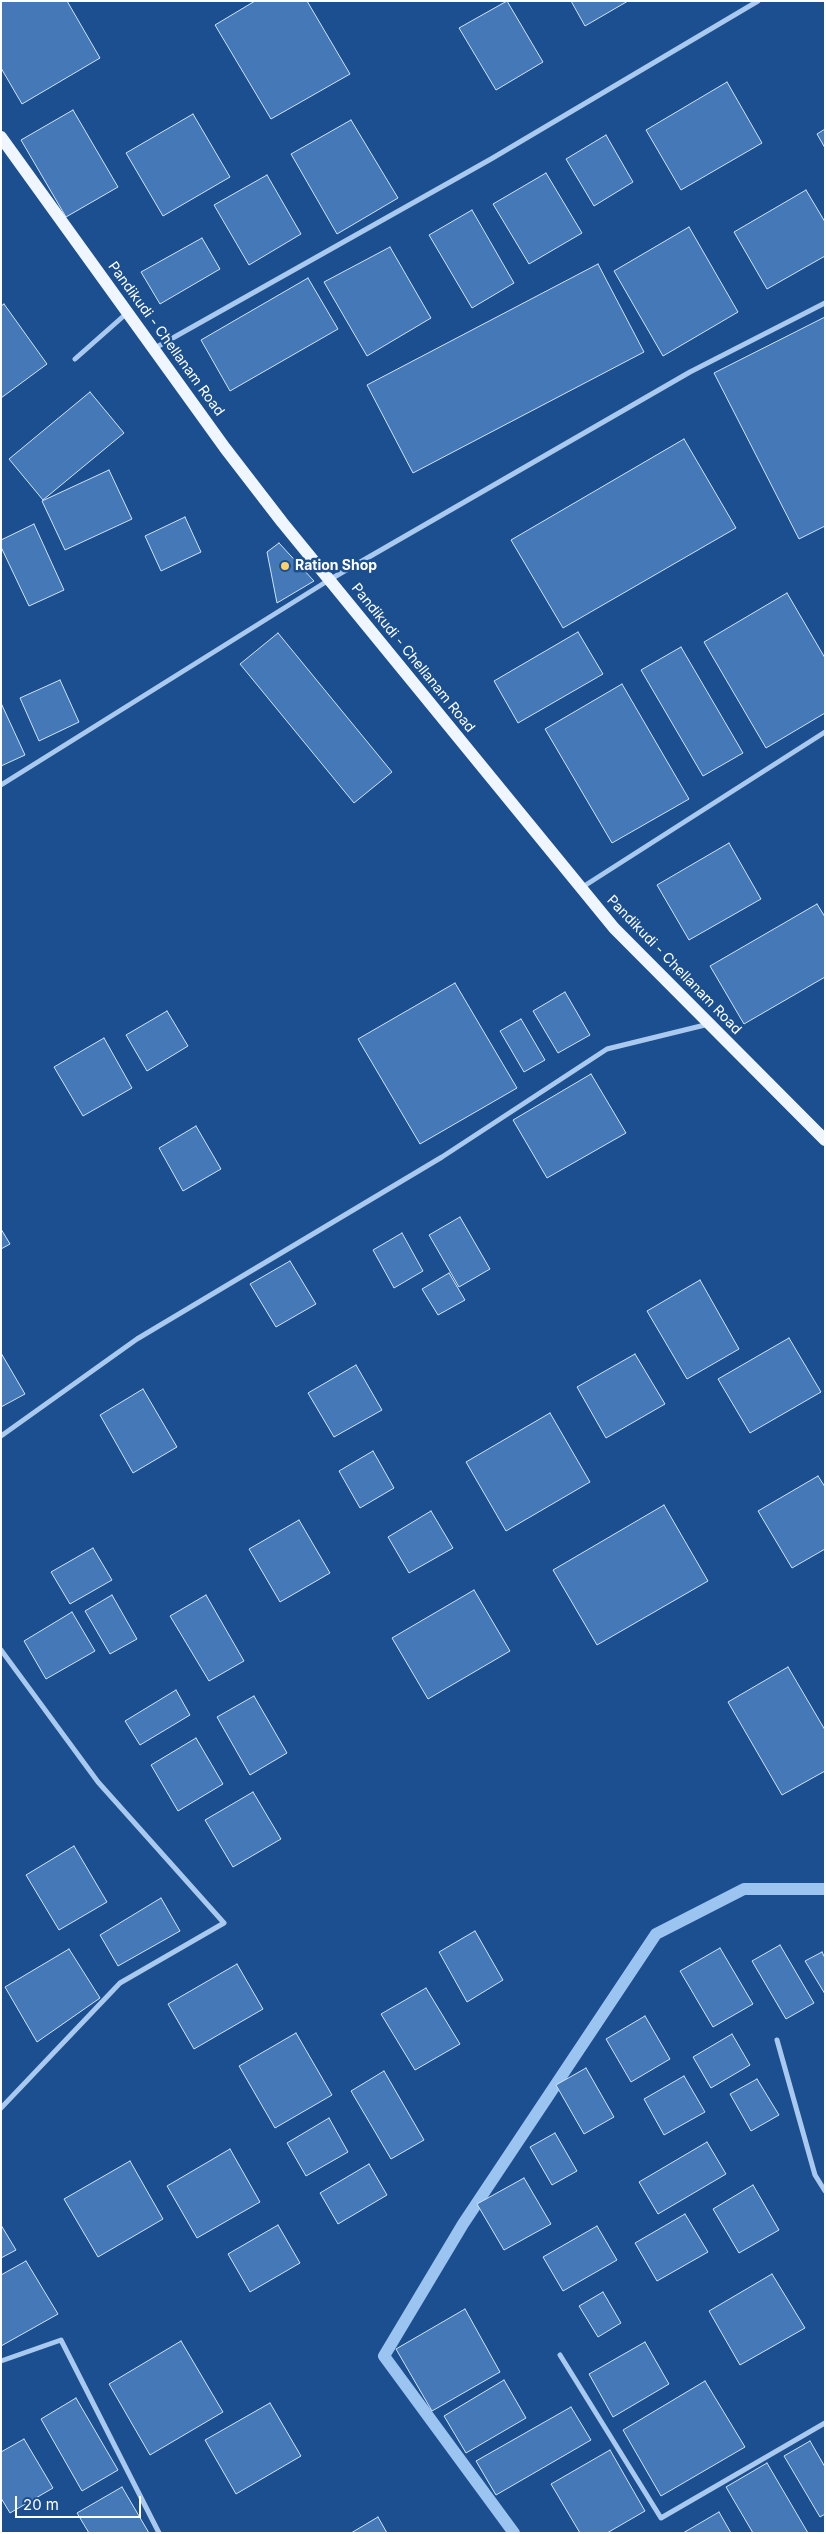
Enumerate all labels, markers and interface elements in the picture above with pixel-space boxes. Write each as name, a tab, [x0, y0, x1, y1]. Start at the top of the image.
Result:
street label: Pandikudi - Chellanam Road	[104, 259, 228, 419]
place label: Ration Shop	[295, 558, 377, 574]
marker: Ration Shop	[279, 560, 291, 572]
street label: Pandikudi - Chellanam Road	[348, 580, 478, 736]
street label: Pandikudi - Chellanam Road	[603, 892, 745, 1038]
scale bar	[18, 2486, 144, 2518]
text: 20 m	[23, 2495, 59, 2514]

